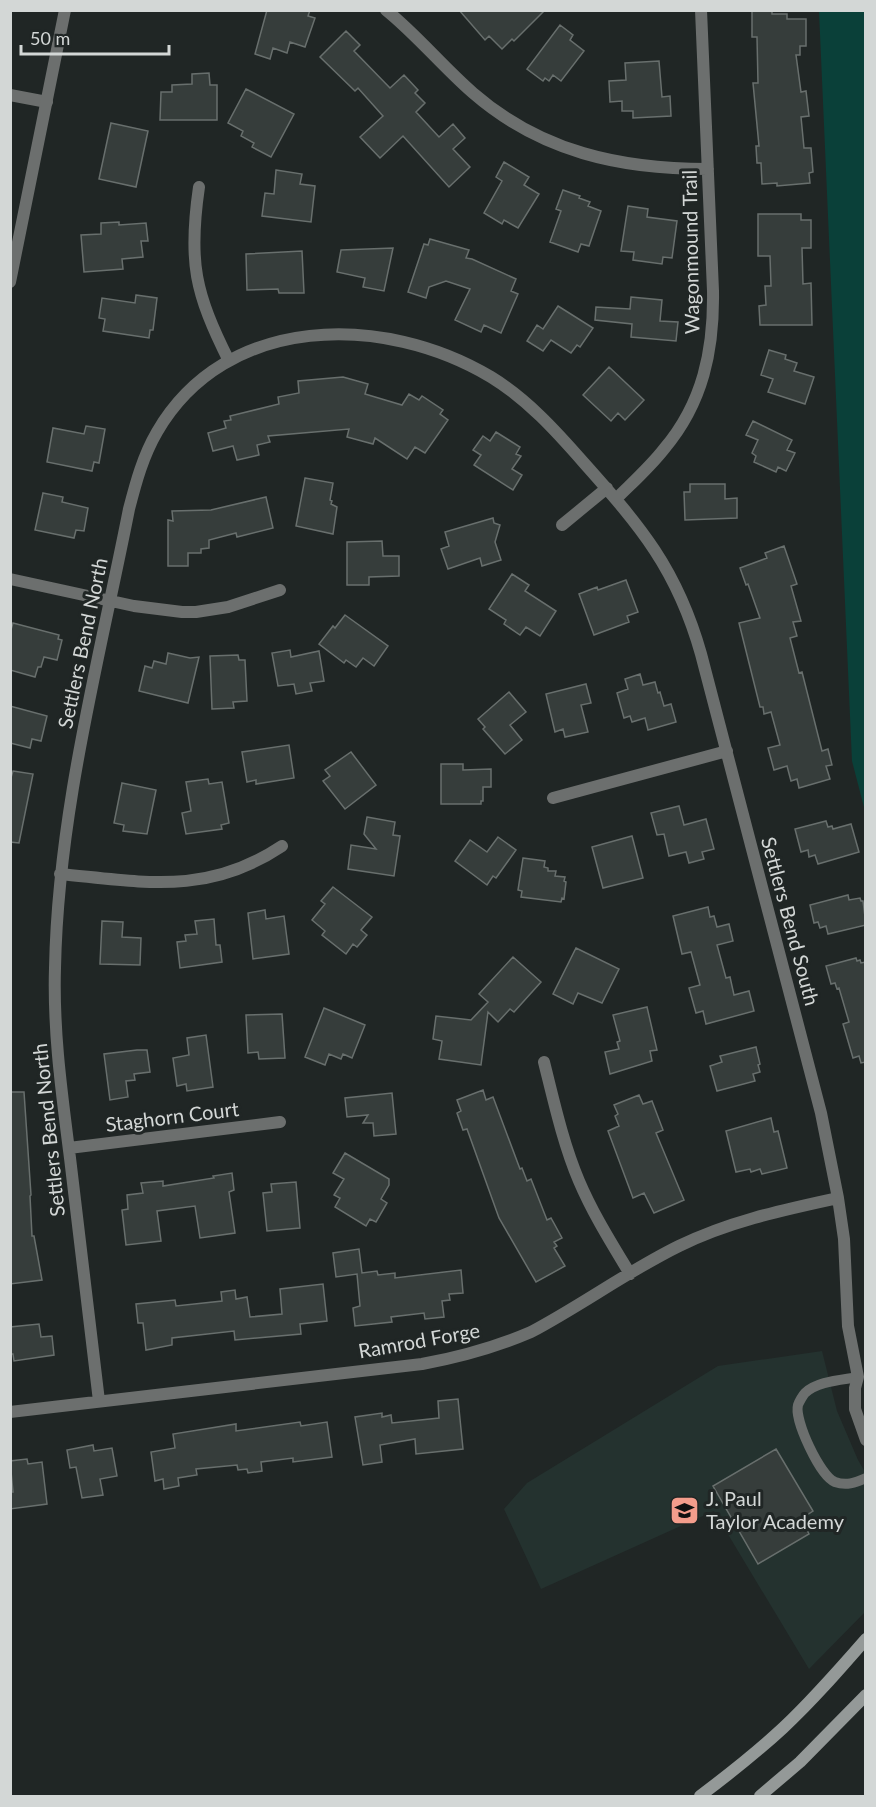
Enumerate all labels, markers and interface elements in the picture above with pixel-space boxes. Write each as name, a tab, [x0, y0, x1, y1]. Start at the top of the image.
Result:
scale bar	[21, 18, 170, 56]
text: 50 m	[30, 27, 70, 49]
street label: Wagonmound Trail	[677, 170, 703, 334]
street label: Settlers Bend North	[52, 555, 112, 731]
street label: Settlers Bend South	[757, 834, 825, 1008]
street label: Settlers Bend North	[27, 1042, 69, 1218]
street label: Staghorn Court	[104, 1096, 240, 1136]
street label: Ramrod Forge	[356, 1318, 482, 1362]
place label: J. Paul Taylor Academy	[706, 1486, 845, 1533]
school or university icon: J. Paul Taylor Academy	[669, 1494, 701, 1526]

